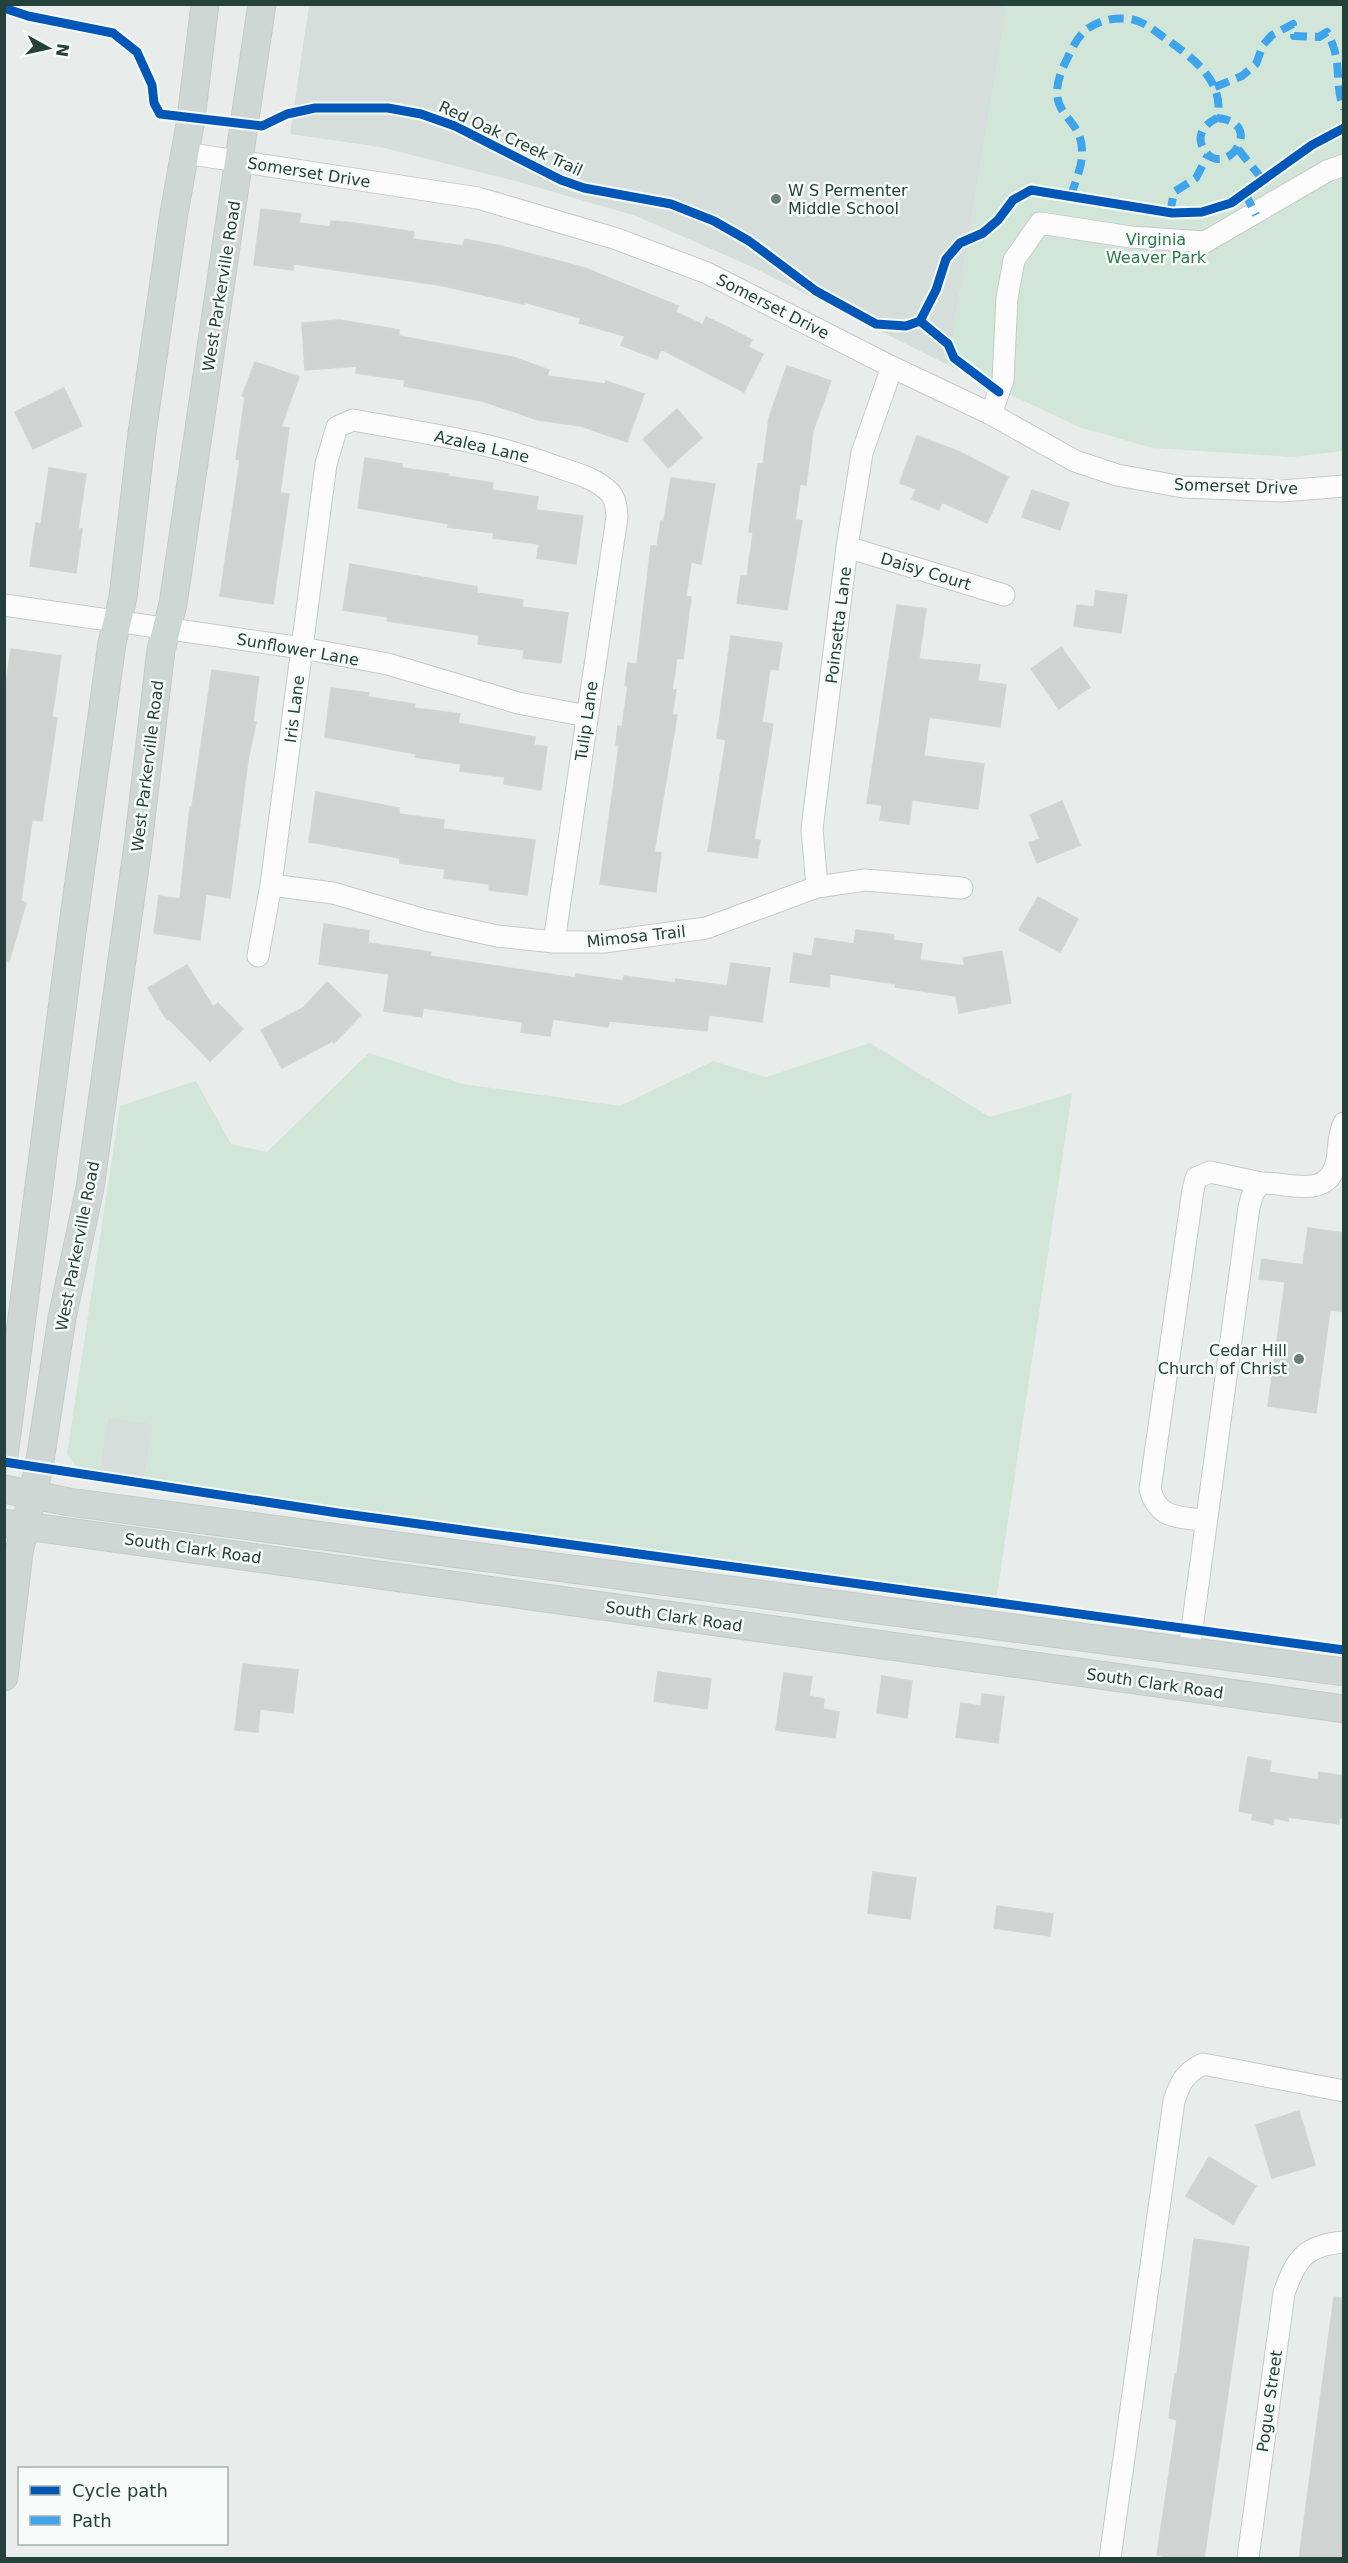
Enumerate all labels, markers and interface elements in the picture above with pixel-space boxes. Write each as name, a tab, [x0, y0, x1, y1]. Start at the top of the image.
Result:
north arrow	[18, 18, 78, 78]
text: N	[52, 42, 73, 58]
street label: Red Oak Creek Trail	[436, 97, 586, 180]
street label: Somerset Drive	[246, 153, 372, 192]
place label: W S Permenter Middle School	[788, 181, 908, 218]
marker: W S Permenter Middle School	[769, 192, 783, 206]
street label: West Parkerville Road	[199, 199, 244, 373]
park label: Virginia Weaver Park	[1106, 230, 1207, 267]
street label: Somerset Drive	[713, 270, 832, 343]
street label: Azalea Lane	[432, 426, 531, 467]
street label: Somerset Drive	[1174, 475, 1298, 498]
street label: Daisy Court	[878, 549, 973, 594]
street label: Poinsetta Lane	[822, 565, 855, 685]
street label: Sunflower Lane	[235, 629, 360, 670]
street label: Iris Lane	[281, 674, 308, 744]
street label: West Parkerville Road	[128, 679, 167, 853]
street label: Tulip Lane	[571, 680, 601, 763]
street label: Mimosa Trail	[586, 922, 687, 951]
street label: West Parkerville Road	[52, 1160, 103, 1333]
place label: Cedar Hill Church of Christ	[1158, 1341, 1287, 1378]
marker: Cedar Hill Church of Christ	[1292, 1352, 1306, 1366]
street label: South Clark Road	[123, 1529, 263, 1568]
street label: South Clark Road	[604, 1597, 744, 1636]
street label: South Clark Road	[1085, 1664, 1225, 1703]
street label: Pogue Street	[1253, 2349, 1286, 2453]
legend	[18, 2467, 228, 2545]
text: Cycle path	[72, 2480, 168, 2501]
text: Path	[72, 2510, 112, 2531]

